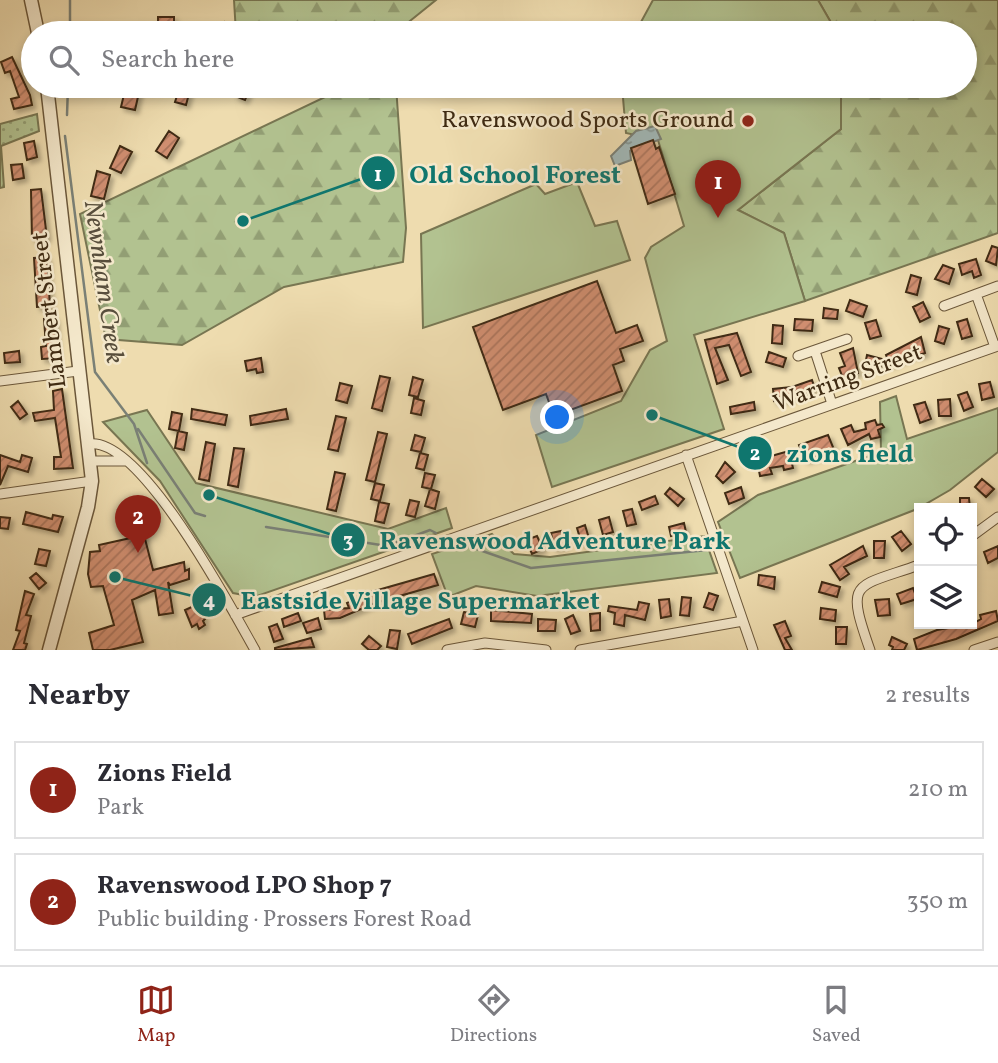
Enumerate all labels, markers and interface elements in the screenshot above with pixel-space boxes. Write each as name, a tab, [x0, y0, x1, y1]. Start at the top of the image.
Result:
search box	[21, 21, 977, 98]
icon: search	[45, 41, 83, 79]
text: Search here	[101, 42, 234, 78]
place label: Ravenswood Sports Ground	[441, 104, 734, 138]
marker: Ravenswood Sports Ground	[740, 113, 756, 129]
callout: Old School Forest	[360, 150, 635, 197]
text: Old School Forest	[409, 158, 621, 194]
pin: 1	[695, 160, 741, 218]
text: 1	[374, 161, 382, 190]
water label: Newnham Creek	[74, 198, 132, 366]
street label: Lambert Street	[24, 230, 76, 390]
street label: Warring Street	[769, 336, 927, 422]
your location	[540, 400, 574, 434]
callout: zions field	[737, 430, 927, 477]
text: zions field	[786, 437, 914, 473]
text: 2	[750, 440, 760, 469]
pin: 2	[115, 495, 161, 553]
map controls	[914, 503, 977, 629]
button: locate	[914, 503, 977, 566]
callout: Ravenswood Adventure Park	[330, 517, 745, 564]
text: Ravenswood Adventure Park	[379, 524, 731, 560]
text: 3	[343, 527, 353, 556]
button: layers	[914, 566, 977, 629]
callout: Eastside Village Supermarket	[191, 576, 614, 623]
text: Eastside Village Supermarket	[240, 584, 600, 620]
text: 4	[203, 587, 216, 616]
text: Nearby	[28, 675, 130, 717]
text: 2 results	[885, 680, 970, 712]
text: Zions Field	[97, 756, 232, 792]
text: 1	[48, 774, 58, 806]
text: 210 m	[908, 774, 968, 806]
text: Park	[97, 792, 144, 824]
text: Ravenswood LPO Shop 7	[97, 868, 392, 904]
text: 2	[47, 886, 59, 918]
text: 350 m	[907, 886, 968, 918]
text: Public building · Prossers Forest Road	[97, 904, 472, 936]
tab: Map	[137, 981, 175, 1049]
tab: Directions	[450, 981, 537, 1049]
tab: Saved	[812, 981, 861, 1049]

